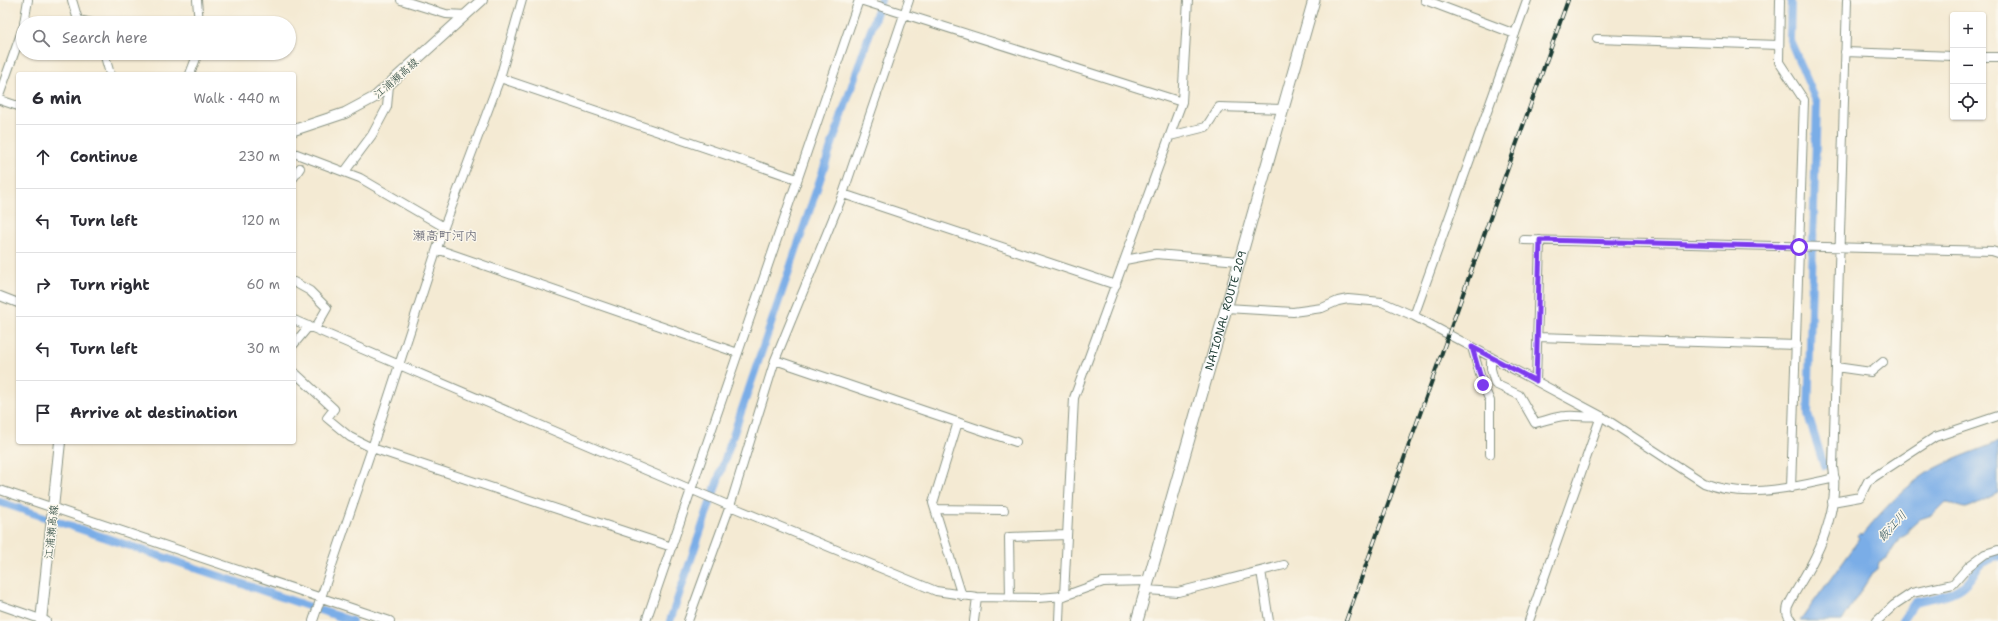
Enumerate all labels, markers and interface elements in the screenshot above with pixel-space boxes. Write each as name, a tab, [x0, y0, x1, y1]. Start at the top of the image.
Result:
map controls	[1950, 12, 1986, 120]
button: +	[1950, 12, 1986, 48]
search box	[16, 16, 296, 60]
icon: search	[30, 27, 52, 49]
text: Search here	[62, 28, 148, 48]
button: −	[1950, 48, 1986, 84]
street label: 江浦瀬高線	[371, 55, 422, 102]
button: locate	[1950, 84, 1986, 120]
text: 6 min	[32, 87, 82, 109]
text: Walk · 440 m	[194, 90, 280, 107]
icon: ahead	[32, 146, 54, 168]
text: Continue	[70, 147, 138, 167]
text: 230 m	[238, 148, 280, 165]
icon: left	[32, 210, 54, 232]
text: Turn left	[70, 211, 138, 231]
text: 120 m	[242, 212, 280, 229]
district label: 瀬高町河内	[412, 227, 478, 244]
route start	[1790, 238, 1808, 256]
street label: NATIONAL ROUTE 209	[1202, 249, 1250, 372]
icon: right	[32, 274, 54, 296]
text: Turn right	[70, 275, 150, 295]
text: 60 m	[247, 276, 280, 293]
icon: left	[32, 338, 54, 360]
text: Turn left	[70, 339, 138, 359]
text: 30 m	[246, 340, 280, 357]
route end	[1474, 376, 1492, 394]
icon: arrive	[32, 402, 54, 424]
text: Arrive at destination	[70, 403, 238, 423]
street label: 江浦瀬高線	[41, 504, 62, 560]
water label: 飯江川	[1874, 507, 1910, 545]

